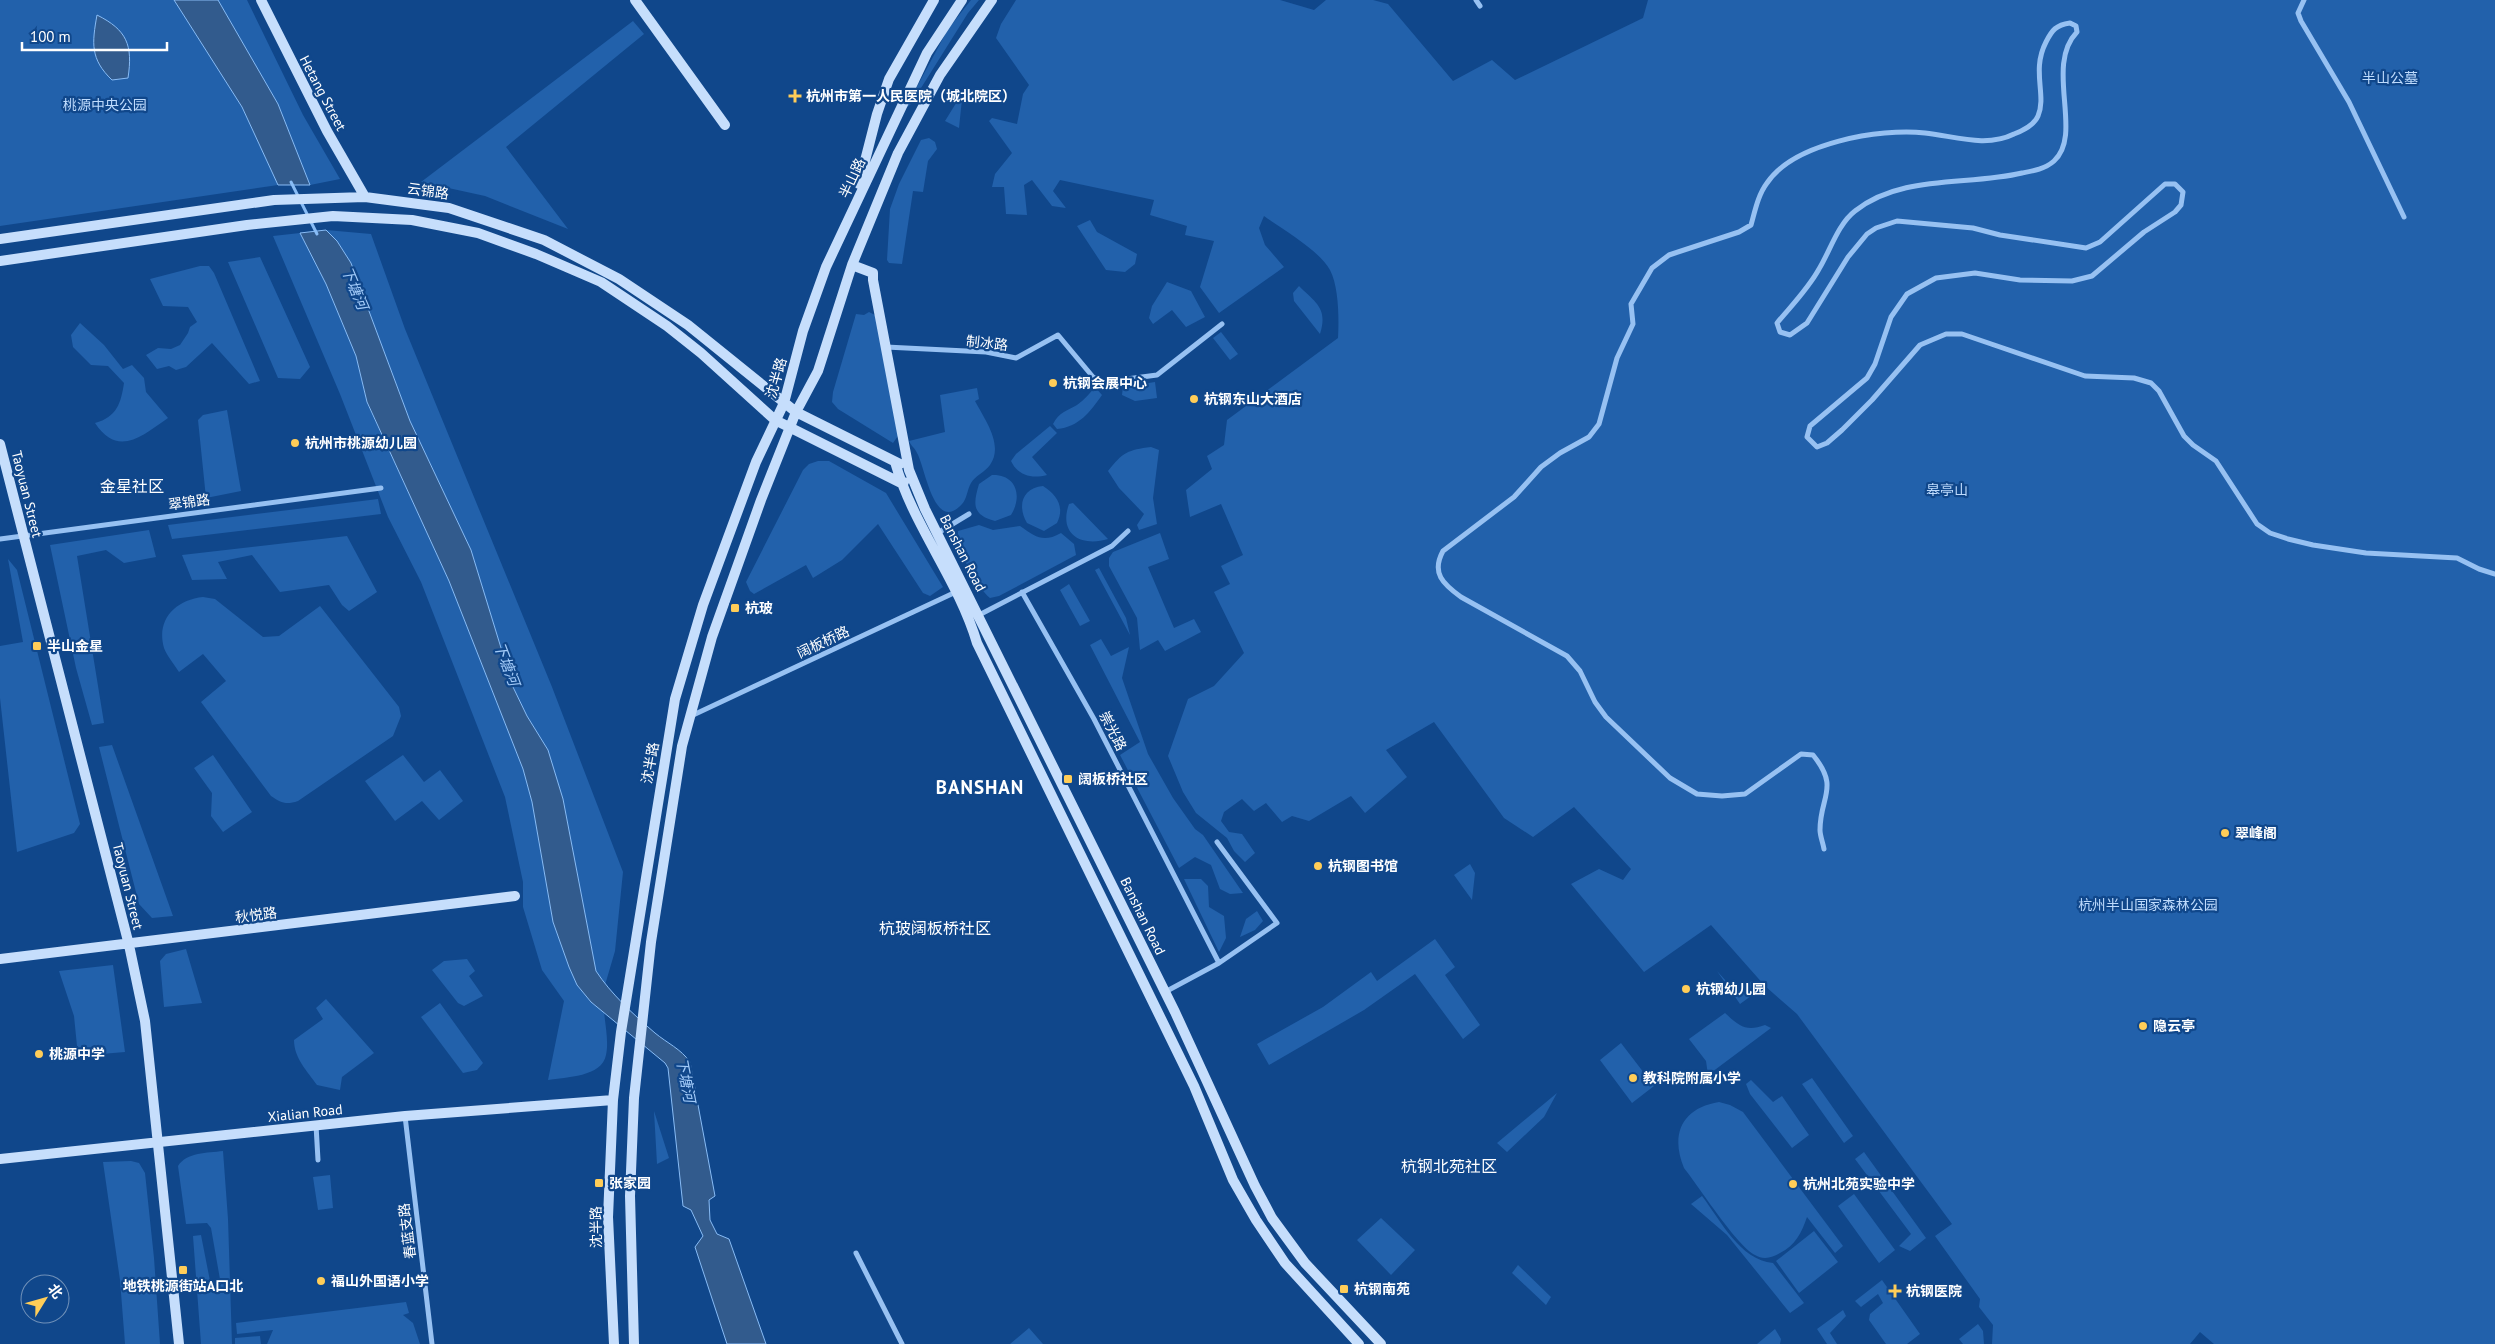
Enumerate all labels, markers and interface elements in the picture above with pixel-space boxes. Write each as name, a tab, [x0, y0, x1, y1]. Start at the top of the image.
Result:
scale bar	[22, 20, 168, 52]
text: 100 m	[30, 27, 71, 46]
street label: Hetang Street	[296, 52, 351, 134]
park label: 半山公墓	[2362, 69, 2418, 87]
place label: 杭州市第一人民医院（城北院区）	[806, 87, 1016, 105]
marker: 杭州市第一人民医院（城北院区）	[788, 89, 802, 103]
park label: 桃源中央公园	[63, 96, 147, 114]
street label: 半山路	[835, 155, 869, 201]
street label: 云锦路	[406, 179, 450, 203]
water label: 下塘河	[337, 264, 374, 315]
street label: 制冰路	[965, 332, 1009, 354]
street label: 沈半路	[762, 355, 790, 401]
place label: 杭钢会展中心	[1063, 374, 1147, 392]
marker: 杭钢会展中心	[1047, 377, 1059, 389]
place label: 杭钢东山大酒店	[1204, 390, 1302, 408]
marker: 杭钢东山大酒店	[1188, 393, 1200, 405]
place label: 杭州市桃源幼儿园	[305, 434, 417, 452]
marker: 杭州市桃源幼儿园	[289, 437, 301, 449]
street label: Taoyuan Street	[8, 449, 47, 539]
district label: 金星社区	[100, 476, 164, 496]
park label: 皋亭山	[1926, 481, 1968, 499]
street label: 翠锦路	[167, 490, 211, 514]
street label: Banshan Road	[936, 511, 990, 595]
place label: 杭玻	[745, 599, 773, 617]
marker: 杭玻	[729, 602, 741, 614]
street label: 阔板桥路	[794, 622, 852, 662]
place label: 半山金星	[47, 637, 103, 655]
marker: 半山金星	[31, 640, 43, 652]
water label: 下塘河	[490, 640, 525, 691]
street label: 崇光路	[1095, 708, 1131, 754]
street label: 沈半路	[637, 741, 663, 785]
place label: 阔板桥社区	[1078, 770, 1148, 788]
marker: 阔板桥社区	[1062, 773, 1074, 785]
district label: BANSHAN	[936, 775, 1024, 799]
place label: 翠峰阁	[2235, 824, 2277, 842]
marker: 翠峰阁	[2219, 827, 2231, 839]
street label: Taoyuan Street	[109, 841, 148, 931]
place label: 杭钢图书馆	[1328, 857, 1398, 875]
marker: 杭钢图书馆	[1312, 860, 1324, 872]
street label: Banshan Road	[1116, 874, 1170, 958]
park label: 杭州半山国家森林公园	[2078, 896, 2218, 914]
street label: 秋悦路	[234, 904, 278, 926]
district label: 杭玻阔板桥社区	[879, 918, 991, 938]
place label: 杭钢幼儿园	[1696, 980, 1766, 998]
marker: 杭钢幼儿园	[1680, 983, 1692, 995]
place label: 隐云亭	[2153, 1017, 2195, 1035]
marker: 隐云亭	[2137, 1020, 2149, 1032]
place label: 桃源中学	[49, 1045, 105, 1063]
marker: 桃源中学	[33, 1048, 45, 1060]
water label: 下塘河	[672, 1056, 700, 1107]
place label: 教科院附属小学	[1643, 1069, 1741, 1087]
marker: 教科院附属小学	[1627, 1072, 1639, 1084]
street label: Xialian Road	[267, 1100, 343, 1126]
district label: 杭钢北苑社区	[1401, 1156, 1497, 1176]
place label: 张家园	[609, 1174, 651, 1192]
place label: 杭州北苑实验中学	[1803, 1175, 1915, 1193]
marker: 张家园	[593, 1177, 605, 1189]
marker: 杭州北苑实验中学	[1787, 1178, 1799, 1190]
street label: 春蓝支路	[395, 1202, 419, 1260]
street label: 沈半路	[587, 1206, 605, 1248]
marker: 地铁桃源街站A口北	[177, 1264, 189, 1276]
place label: 福山外国语小学	[331, 1272, 429, 1290]
north arrow	[20, 1274, 70, 1324]
marker: 福山外国语小学	[315, 1275, 327, 1287]
place label: 地铁桃源街站A口北	[123, 1277, 243, 1295]
text: 北	[44, 1280, 67, 1302]
place label: 杭钢南苑	[1354, 1280, 1410, 1298]
place label: 杭钢医院	[1906, 1282, 1962, 1300]
marker: 杭钢南苑	[1338, 1283, 1350, 1295]
marker: 杭钢医院	[1888, 1284, 1902, 1298]

